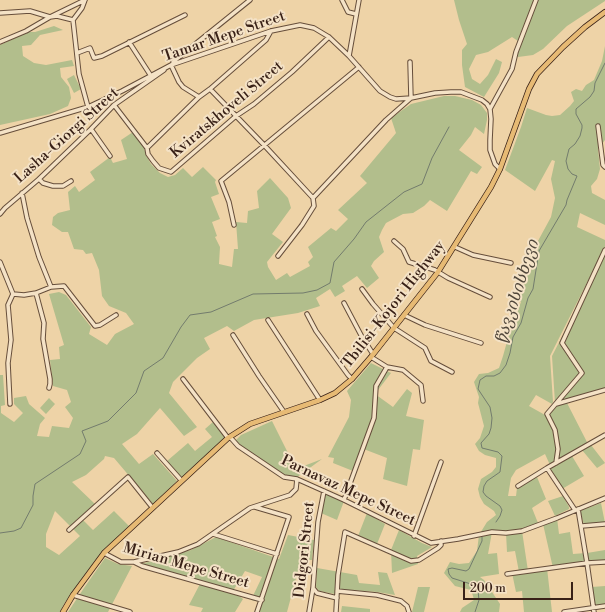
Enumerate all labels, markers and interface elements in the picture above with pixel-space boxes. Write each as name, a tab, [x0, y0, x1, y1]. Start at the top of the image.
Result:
street label: Tamar Mepe Street	[160, 8, 288, 66]
street label: Kviratskhoveli Street	[167, 58, 287, 162]
street label: Lasha-Giorgi Street	[11, 84, 123, 188]
street label: Tbilisi-Kojori Highway	[339, 238, 449, 372]
water label: წავკისისხევი	[492, 238, 544, 346]
street label: Parnavaz Mepe Street	[278, 452, 418, 530]
street label: Didgori Street	[291, 501, 319, 599]
street label: Mirian Mepe Street	[121, 539, 251, 593]
scale bar	[465, 574, 575, 600]
text: 200 m	[470, 581, 506, 596]

